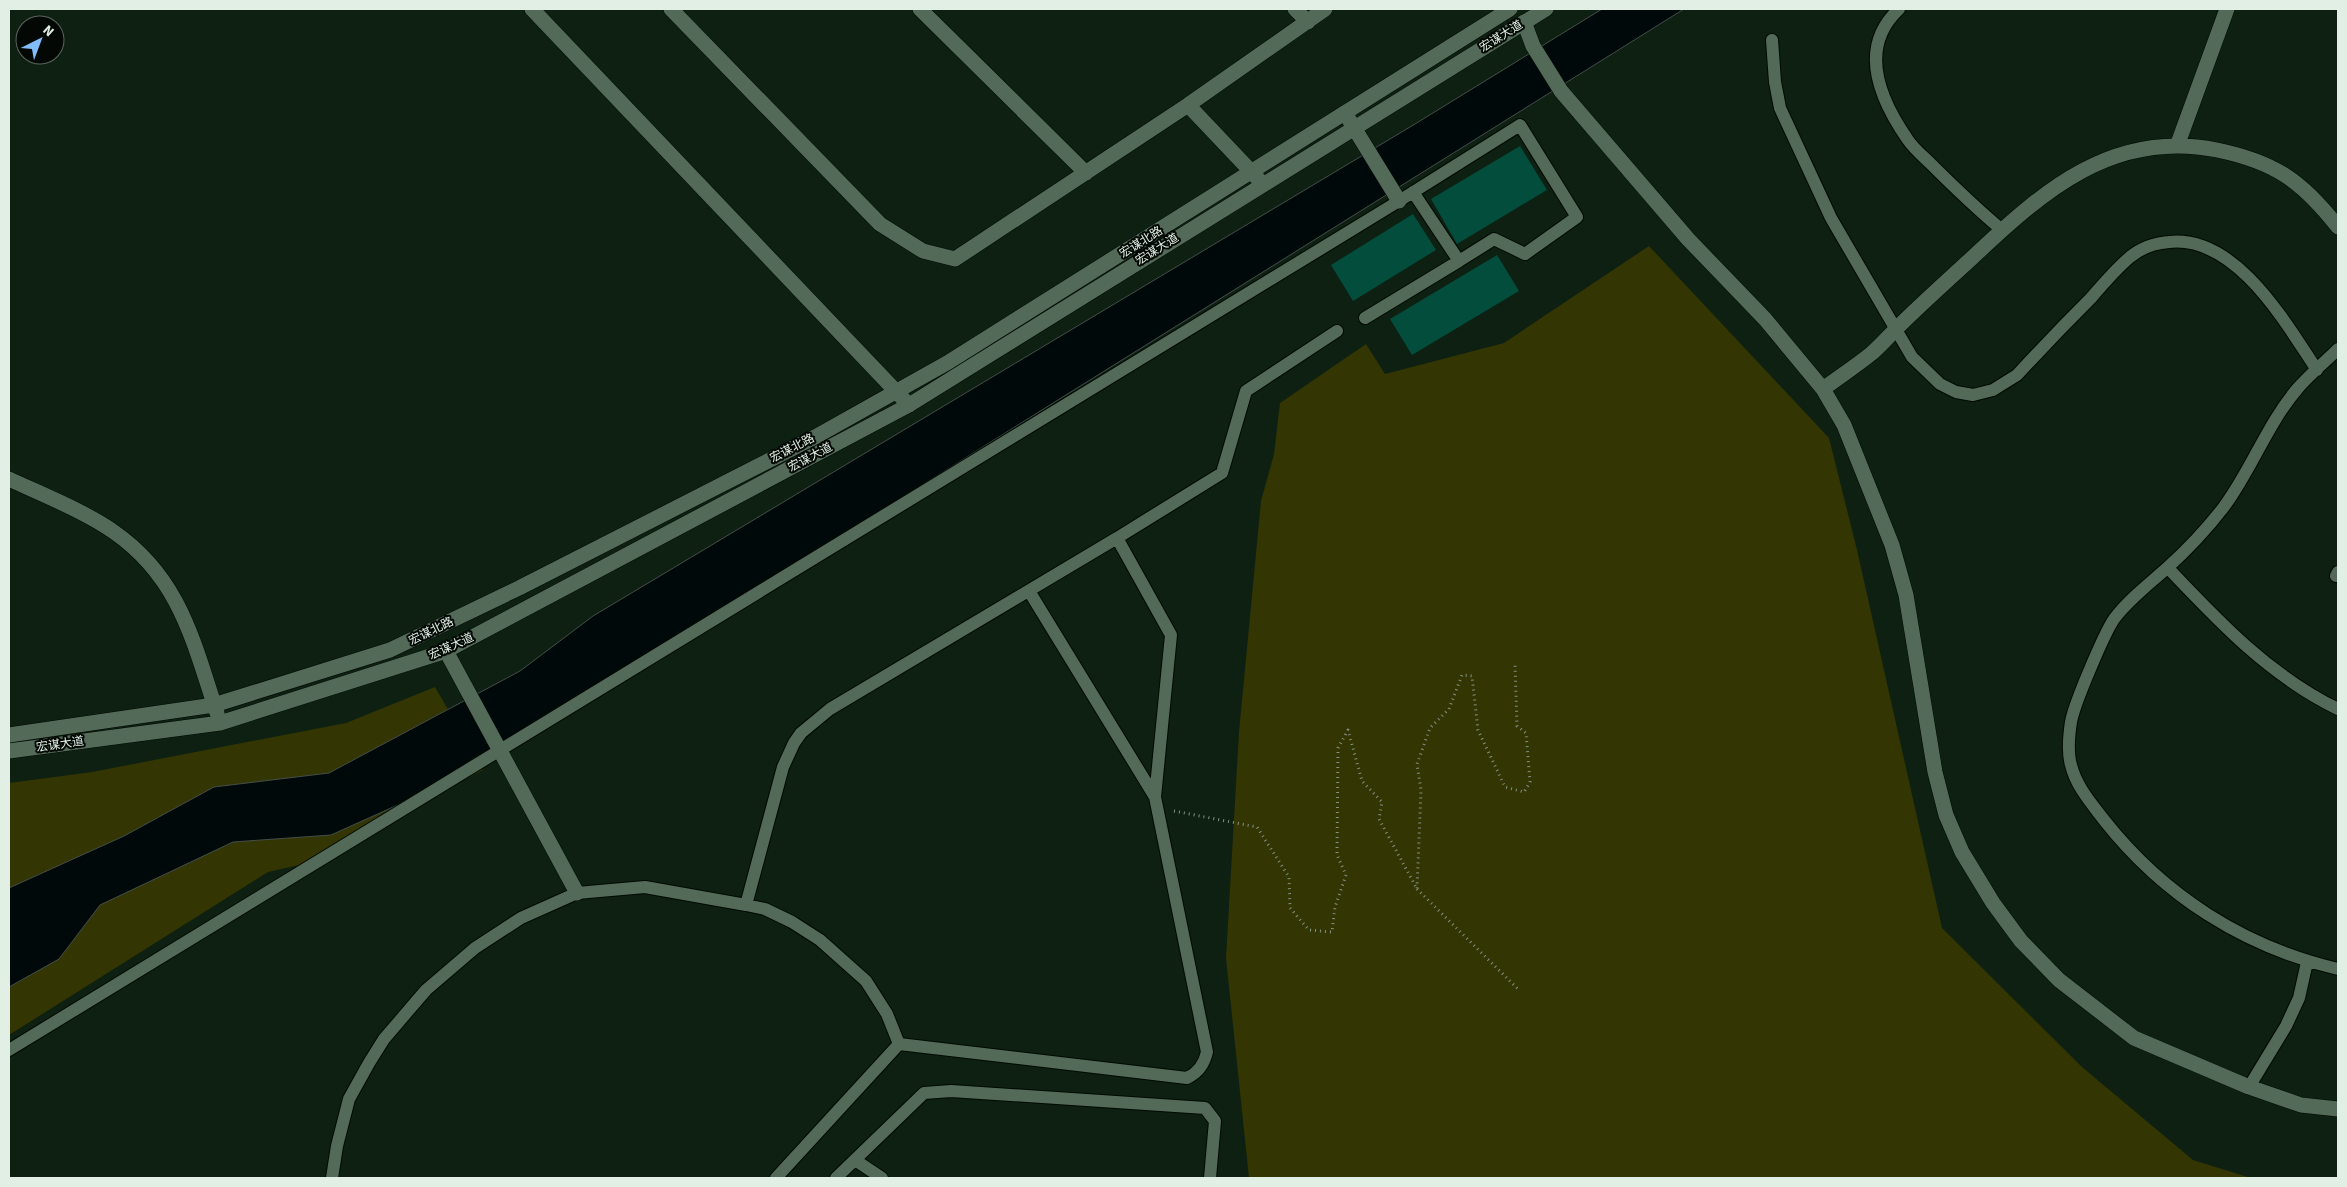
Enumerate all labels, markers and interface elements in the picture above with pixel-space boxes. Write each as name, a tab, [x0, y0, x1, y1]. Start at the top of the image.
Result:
north arrow	[15, 15, 65, 65]
street label: 宏谋大道	[1476, 16, 1526, 56]
text: N	[38, 21, 58, 42]
street label: 宏谋北路	[1116, 222, 1166, 262]
street label: 宏谋大道	[1132, 229, 1182, 269]
street label: 宏谋北路	[767, 430, 817, 467]
street label: 宏谋大道	[785, 439, 835, 476]
street label: 宏谋北路	[406, 613, 457, 650]
street label: 宏谋大道	[426, 629, 477, 664]
street label: 宏谋大道	[35, 733, 85, 756]

